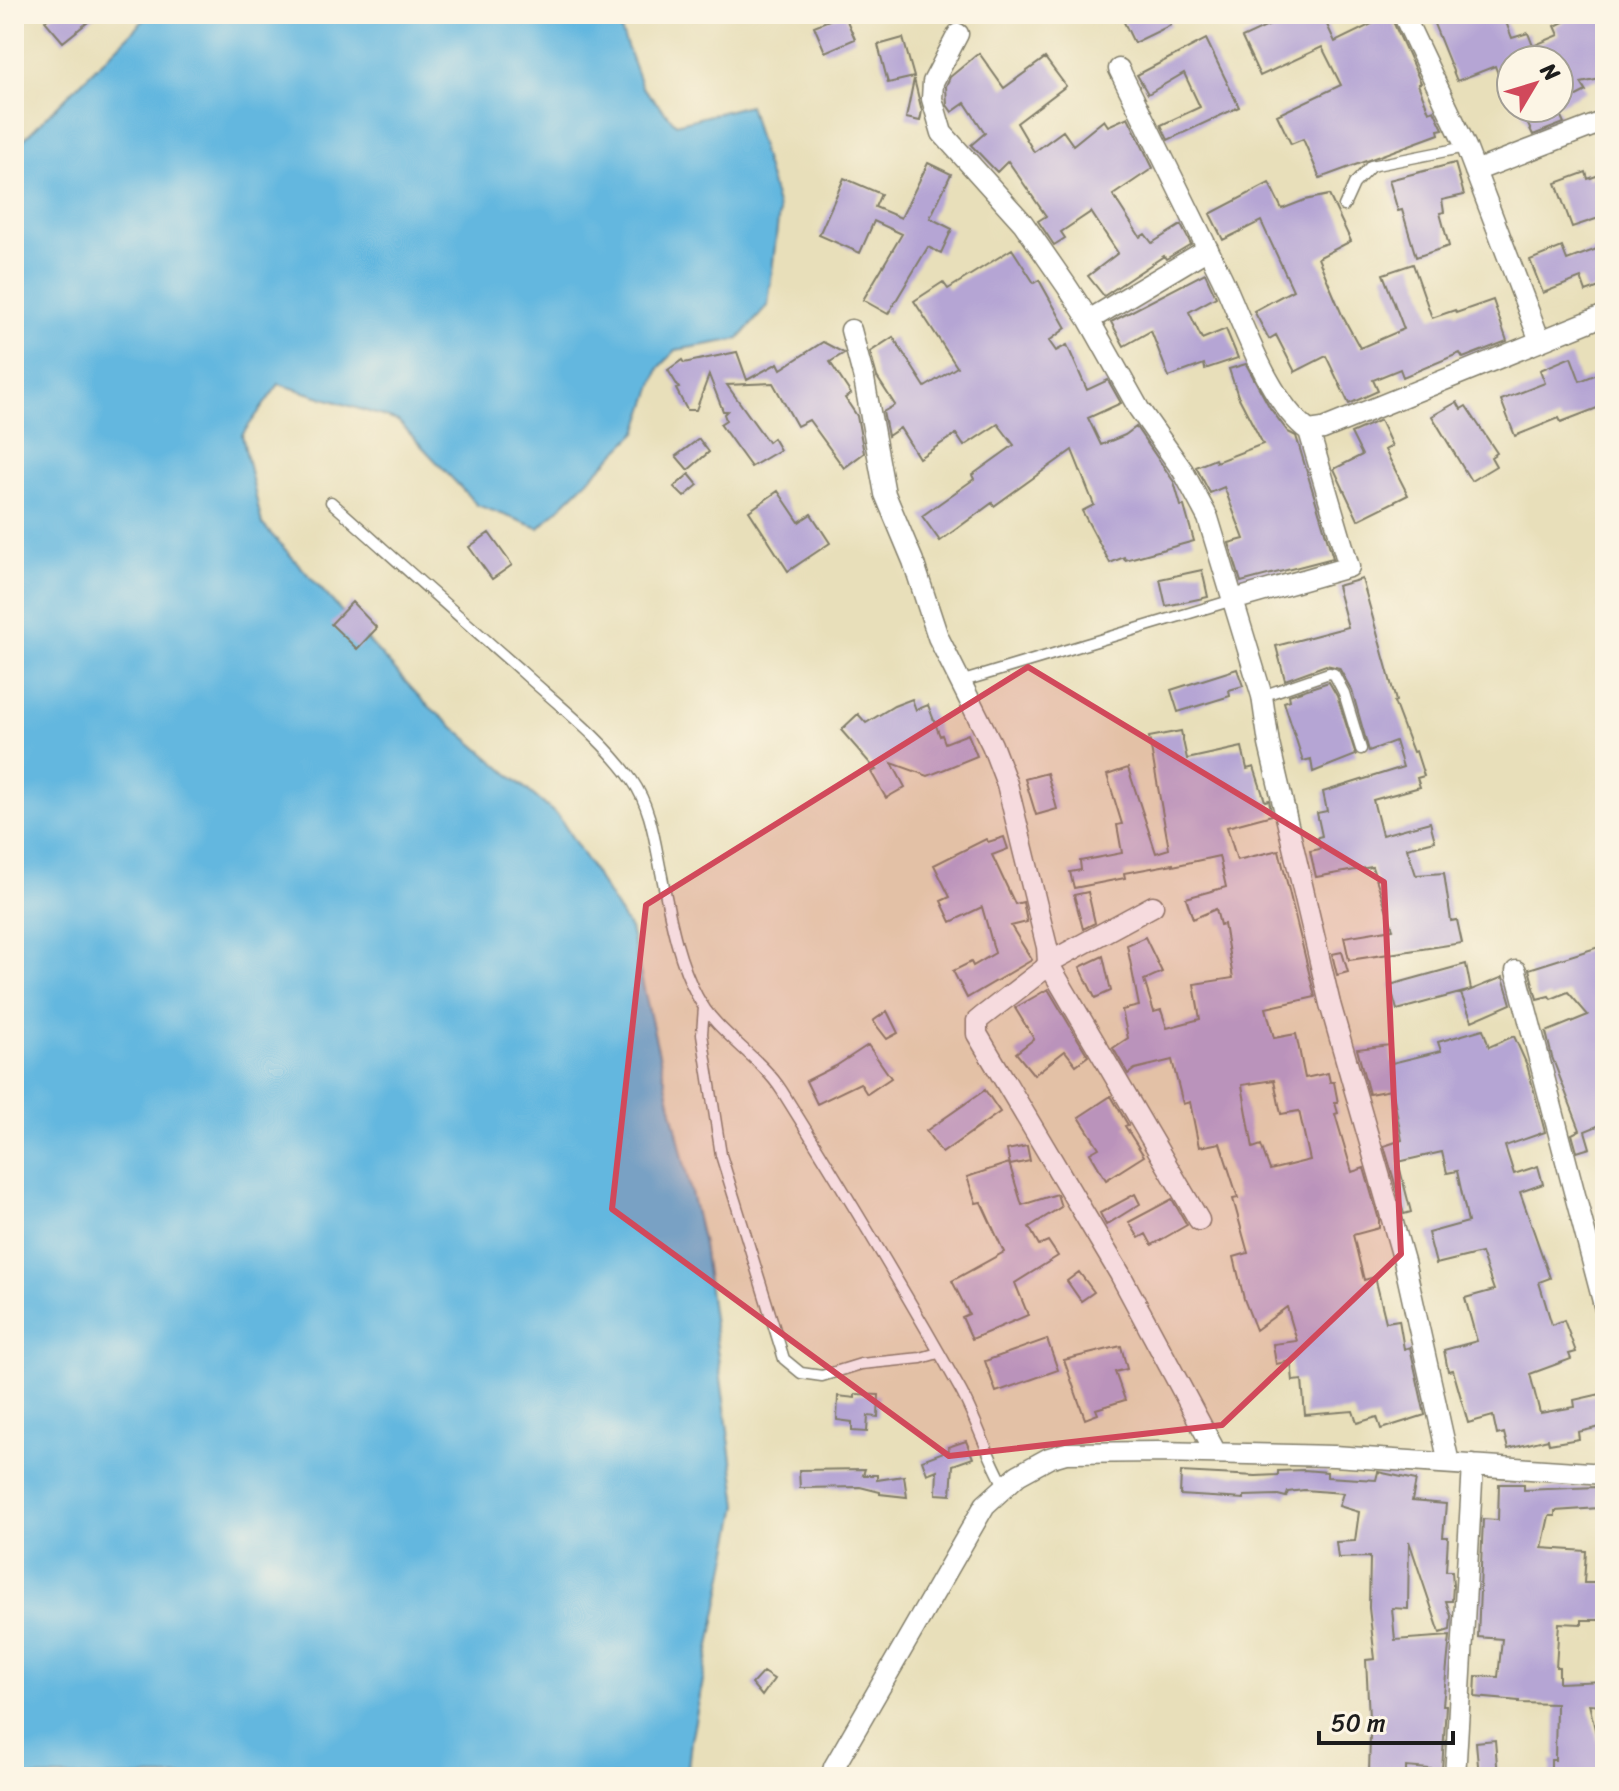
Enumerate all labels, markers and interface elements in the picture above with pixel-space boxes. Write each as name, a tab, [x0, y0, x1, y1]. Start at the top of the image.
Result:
north arrow	[1495, 44, 1575, 124]
text: N	[1530, 53, 1571, 91]
scale bar	[1319, 1695, 1453, 1745]
text: 50 m	[1331, 1702, 1386, 1744]

